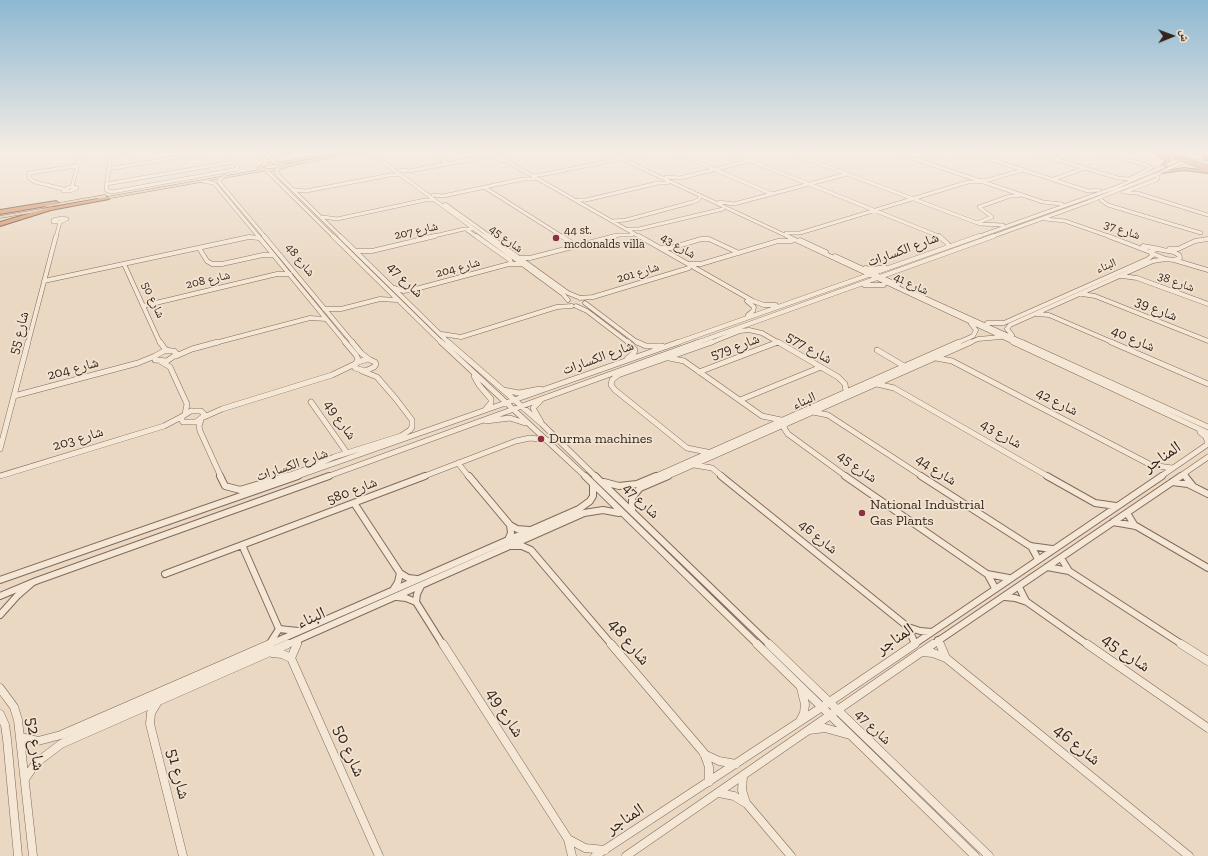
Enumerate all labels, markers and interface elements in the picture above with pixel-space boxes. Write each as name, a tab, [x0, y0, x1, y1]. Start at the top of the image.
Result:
north arrow	[1152, 16, 1192, 56]
text: ش	[1178, 30, 1191, 42]
street label: شارع 37	[1102, 217, 1142, 243]
street label: شارع 207	[393, 219, 439, 243]
street label: شارع 45	[486, 222, 526, 256]
place label: 44 st. mcdonalds villa	[564, 224, 645, 252]
street label: شارع الكسارات	[865, 229, 941, 271]
street label: شارع 43	[658, 230, 698, 262]
marker: 44 st. mcdonalds villa	[551, 233, 561, 243]
street label: شارع 48	[282, 241, 318, 279]
street label: شارع 204	[434, 255, 482, 281]
street label: البناء	[1094, 255, 1118, 277]
street label: شارع 47	[383, 259, 427, 301]
street label: شارع 201	[615, 260, 661, 286]
street label: شارع 208	[184, 268, 232, 292]
street label: شارع 38	[1156, 269, 1196, 295]
street label: شارع 41	[891, 270, 931, 298]
street label: شارع 50	[138, 279, 168, 321]
street label: شارع 39	[1132, 293, 1180, 325]
street label: شارع 55	[5, 310, 33, 356]
street label: شارع 40	[1109, 322, 1157, 356]
street label: شارع 577	[783, 328, 835, 368]
street label: شارع 579	[708, 330, 762, 364]
street label: شارع الكسارات	[560, 337, 636, 379]
street label: شارع 204	[45, 354, 101, 384]
street label: شارع 42	[1033, 384, 1081, 420]
street label: البناء	[790, 389, 818, 413]
street label: شارع 49	[320, 397, 360, 443]
street label: شارع 43	[978, 416, 1024, 452]
street label: شارع 203	[51, 423, 105, 455]
place label: Durma machines	[549, 431, 652, 447]
marker: Durma machines	[536, 434, 546, 444]
street label: المناجر	[1139, 437, 1185, 477]
street label: شارع الكسارات	[254, 445, 330, 485]
street label: شارع 45	[834, 447, 880, 487]
street label: شارع 44	[913, 451, 959, 489]
street label: شارع 580	[324, 474, 380, 508]
street label: شارع 47	[619, 480, 663, 522]
place label: National Industrial Gas Plants	[870, 497, 984, 530]
marker: National Industrial Gas Plants	[857, 508, 867, 518]
street label: شارع 46	[795, 516, 841, 558]
street label: البناء	[293, 603, 329, 633]
street label: شارع 48	[604, 615, 654, 669]
street label: المناجر	[872, 619, 918, 659]
street label: شارع 45	[1098, 629, 1154, 677]
street label: شارع 49	[482, 685, 528, 741]
street label: شارع 47	[851, 706, 895, 748]
street label: شارع 52	[21, 716, 49, 772]
street label: شارع 46	[1049, 720, 1105, 770]
street label: شارع 50	[329, 722, 369, 780]
street label: شارع 51	[162, 747, 194, 801]
street label: المناجر	[602, 799, 648, 839]

